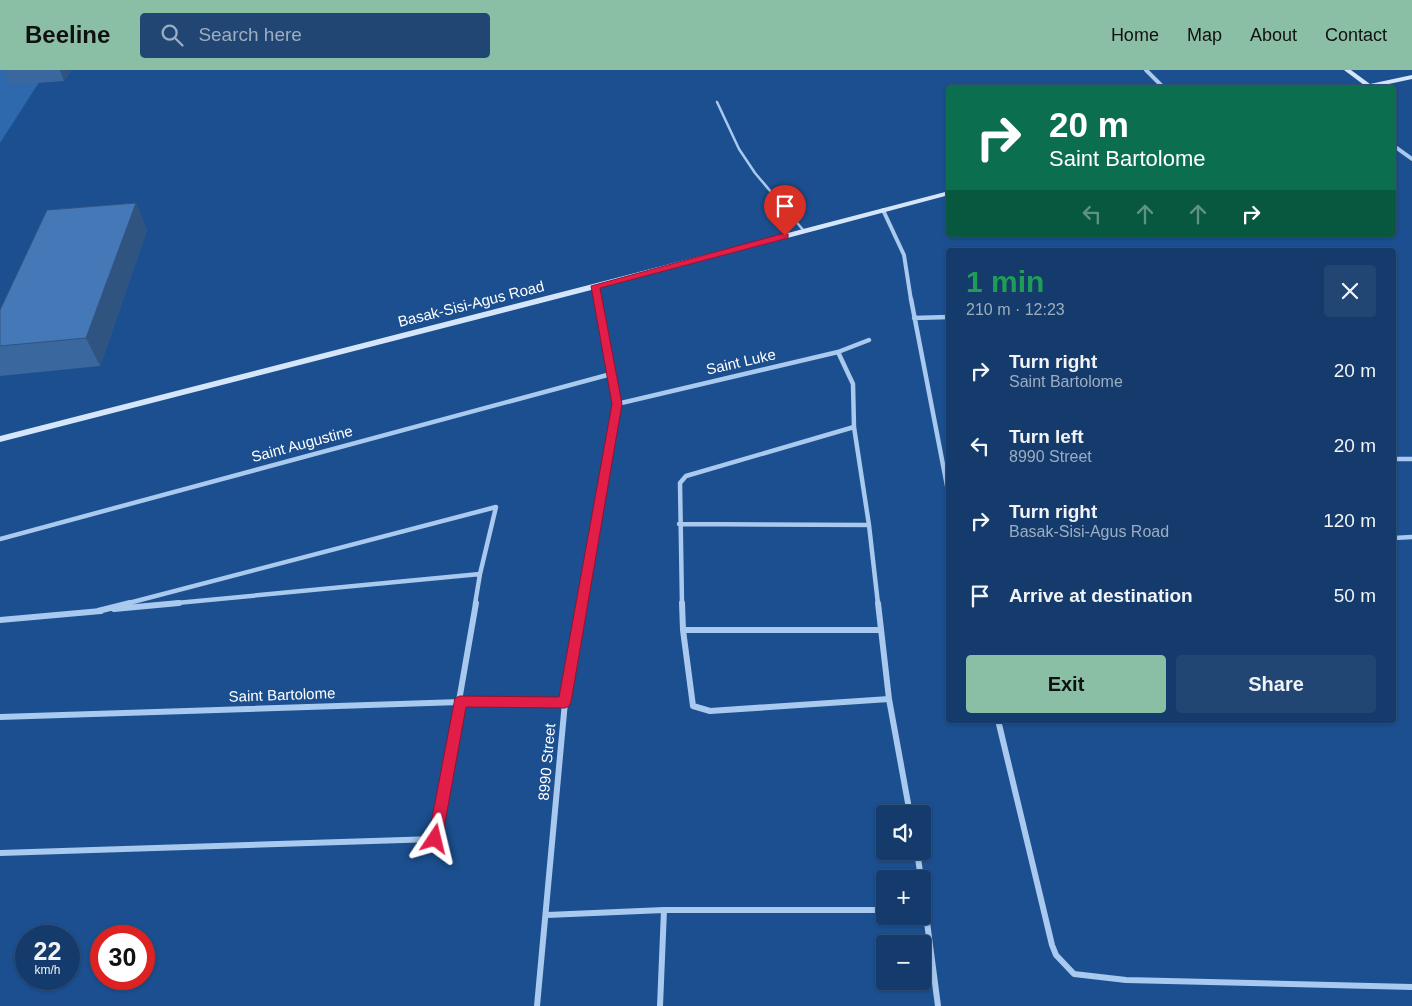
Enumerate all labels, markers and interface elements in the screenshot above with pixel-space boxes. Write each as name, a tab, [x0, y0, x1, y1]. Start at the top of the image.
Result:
search box	[140, 13, 490, 58]
text: Beeline	[25, 21, 110, 48]
icon: search	[158, 21, 186, 49]
text: Search here	[198, 24, 302, 45]
text: Home	[1111, 25, 1159, 45]
text: Map	[1187, 25, 1222, 45]
text: About	[1250, 25, 1297, 45]
text: Contact	[1325, 25, 1387, 45]
icon: right	[966, 105, 1031, 170]
text: 20 m	[1049, 105, 1129, 144]
text: Saint Bartolome	[1049, 146, 1206, 171]
pin	[764, 185, 806, 236]
icon: arrive	[771, 192, 799, 220]
icon: left	[1078, 200, 1106, 228]
icon: ahead	[1131, 200, 1159, 228]
icon: ahead	[1184, 200, 1212, 228]
icon: right	[1237, 200, 1265, 228]
text: 1 min	[966, 265, 1044, 298]
button: close	[1324, 265, 1376, 317]
street label: Basak-Sisi-Agus Road	[396, 277, 546, 330]
text: 210 m · 12:23	[966, 301, 1065, 318]
street label: Saint Luke	[704, 345, 777, 378]
text: Turn right	[1009, 351, 1097, 372]
icon: right	[966, 357, 994, 385]
text: 20 m	[1334, 360, 1376, 381]
text: Saint Bartolome	[1009, 373, 1123, 390]
street label: Saint Augustine	[249, 422, 354, 465]
text: Turn left	[1009, 426, 1084, 447]
icon: left	[966, 432, 994, 460]
text: 20 m	[1334, 435, 1376, 456]
text: 8990 Street	[1009, 448, 1092, 465]
text: Turn right	[1009, 501, 1097, 522]
icon: right	[966, 507, 994, 535]
text: 120 m	[1323, 510, 1376, 531]
text: Basak-Sisi-Agus Road	[1009, 523, 1169, 540]
icon: arrive	[966, 582, 994, 610]
text: Arrive at destination	[1009, 585, 1193, 606]
text: 50 m	[1334, 585, 1376, 606]
button: Exit	[966, 655, 1166, 713]
button: Share	[1176, 655, 1376, 713]
street label: Saint Bartolome	[228, 684, 336, 705]
street label: 8990 Street	[535, 722, 558, 801]
map controls	[876, 805, 931, 990]
button: sound	[876, 805, 931, 860]
position arrow	[408, 812, 460, 864]
button: +	[876, 870, 931, 925]
speed limit sign: 30	[90, 925, 155, 990]
button: −	[876, 935, 931, 990]
text: 22	[34, 937, 61, 965]
text: km/h	[34, 963, 61, 977]

